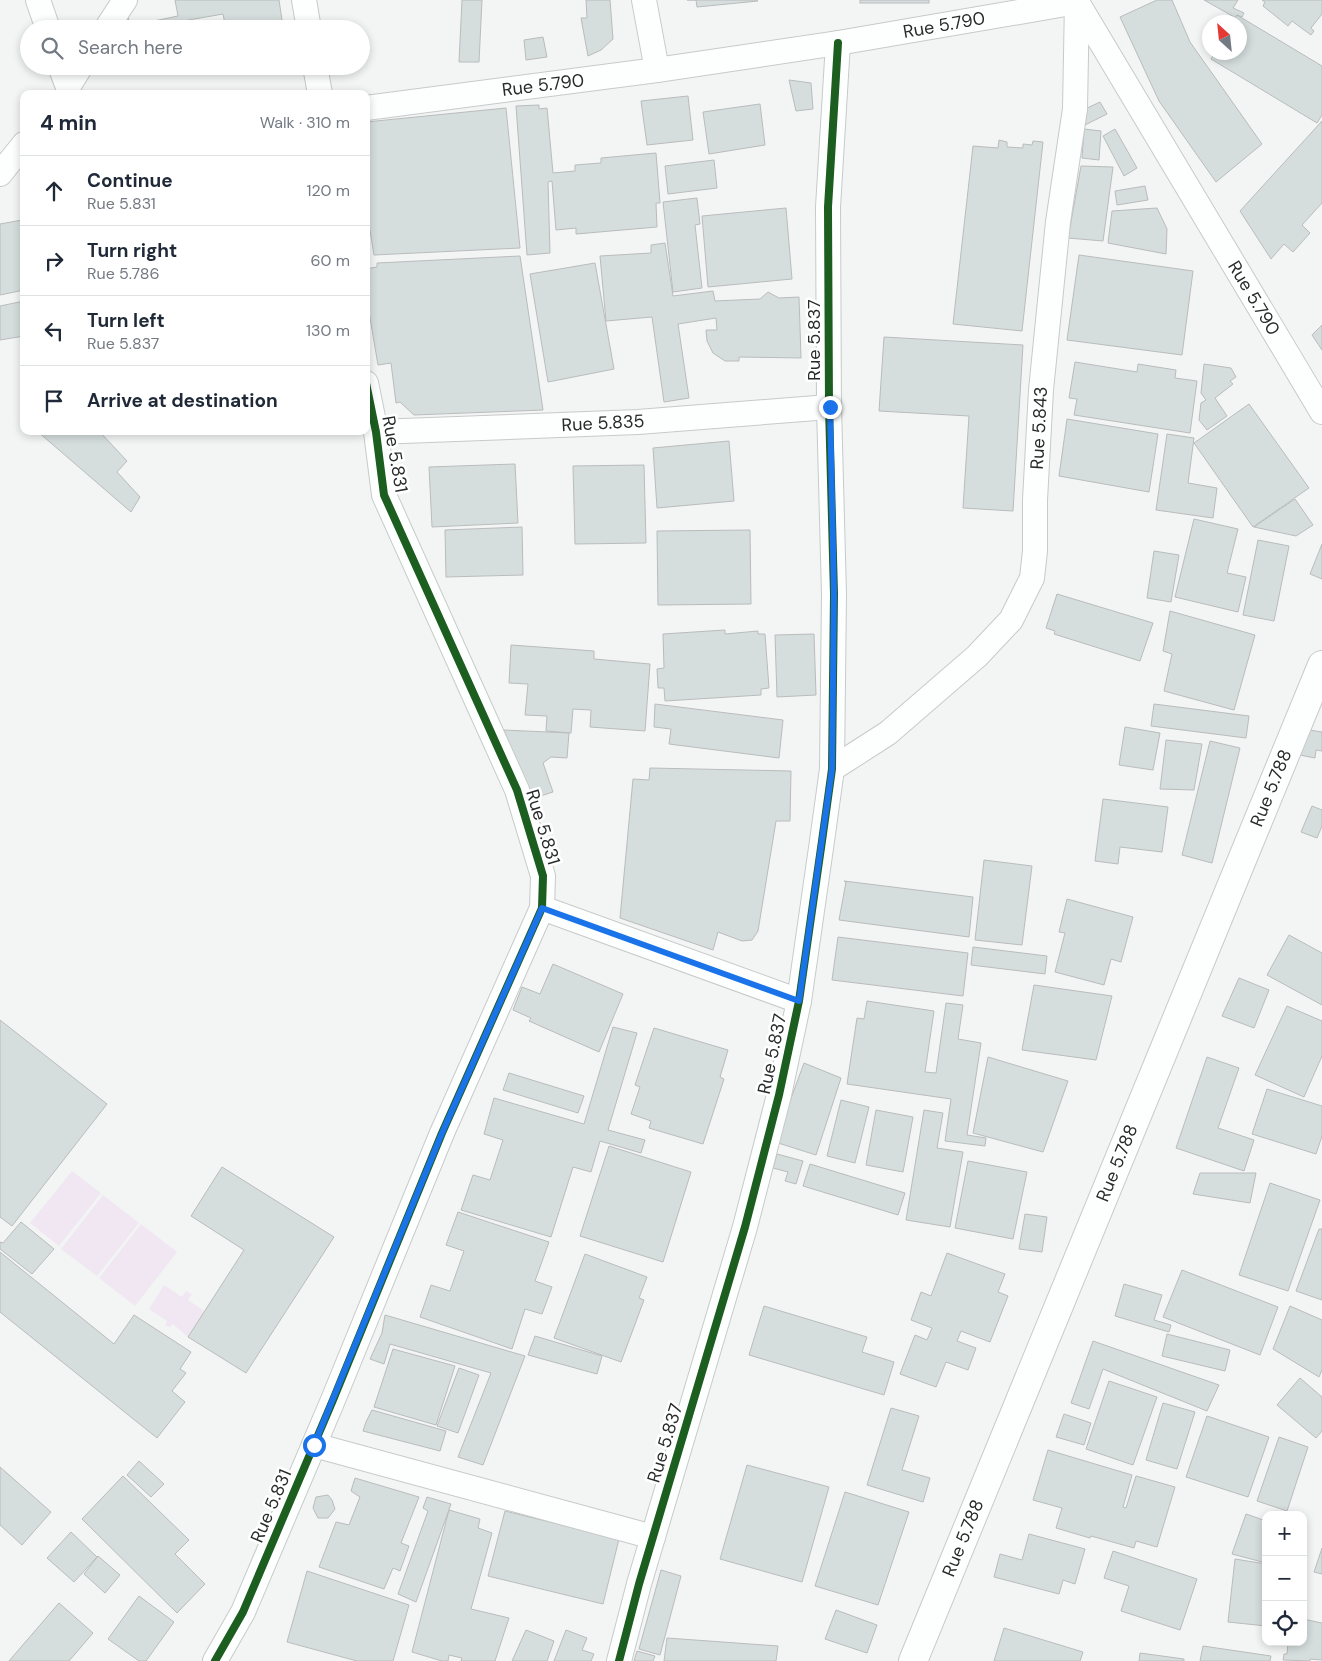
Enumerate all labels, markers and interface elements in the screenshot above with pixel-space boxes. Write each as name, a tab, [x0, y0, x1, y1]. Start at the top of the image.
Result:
street label: Rue 5.790	[901, 6, 987, 44]
north arrow	[1202, 15, 1247, 60]
search box	[20, 20, 370, 75]
icon: search	[38, 34, 66, 62]
text: Search here	[78, 35, 183, 60]
street label: Rue 5.790	[500, 68, 586, 102]
text: 4 min	[40, 109, 97, 137]
text: Walk · 310 m	[260, 112, 350, 133]
text: Continue	[87, 168, 173, 193]
icon: ahead	[40, 177, 68, 205]
text: 120 m	[306, 180, 350, 201]
text: Rue 5.831	[87, 193, 156, 214]
text: Turn right	[87, 238, 177, 263]
icon: right	[40, 247, 68, 275]
text: 60 m	[310, 250, 350, 271]
street label: Rue 5.790	[1222, 256, 1286, 340]
text: Rue 5.786	[87, 263, 160, 284]
street label: Rue 5.837	[802, 299, 826, 381]
text: Turn left	[87, 308, 165, 333]
icon: left	[40, 317, 68, 345]
text: 130 m	[306, 320, 350, 341]
text: Rue 5.837	[87, 333, 159, 354]
street label: Rue 5.843	[1025, 386, 1053, 470]
icon: arrive	[40, 387, 68, 415]
text: Arrive at destination	[87, 388, 278, 413]
route end	[819, 396, 842, 419]
street label: Rue 5.835	[561, 409, 645, 437]
street label: Rue 5.831	[376, 414, 414, 494]
street label: Rue 5.788	[1245, 746, 1297, 830]
street label: Rue 5.831	[520, 786, 566, 868]
street label: Rue 5.837	[752, 1012, 792, 1096]
street label: Rue 5.788	[1091, 1121, 1143, 1205]
street label: Rue 5.837	[642, 1401, 688, 1485]
route start	[303, 1434, 326, 1457]
street label: Rue 5.831	[245, 1466, 297, 1546]
street label: Rue 5.788	[937, 1496, 989, 1580]
map controls	[1262, 1511, 1307, 1646]
button: +	[1262, 1511, 1307, 1556]
button: −	[1262, 1556, 1307, 1601]
button: locate	[1262, 1601, 1307, 1646]

